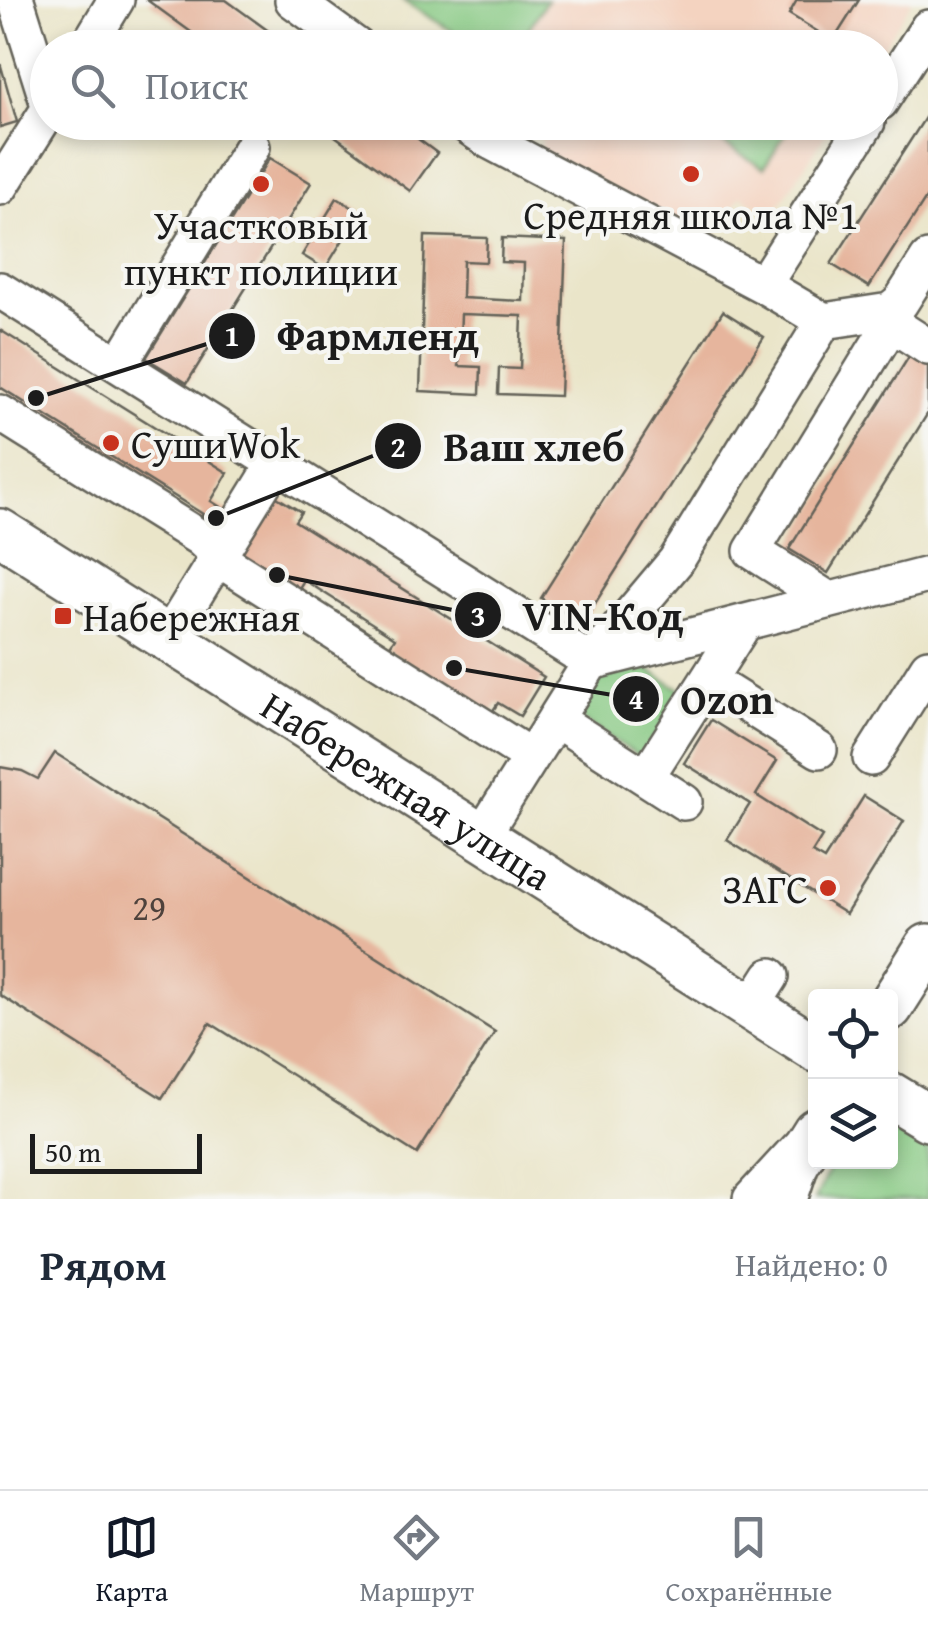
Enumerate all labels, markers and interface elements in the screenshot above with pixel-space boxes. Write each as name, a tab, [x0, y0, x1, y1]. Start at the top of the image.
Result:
search box	[30, 30, 898, 140]
text: Поиск	[145, 57, 248, 113]
icon: search	[65, 58, 120, 113]
marker: Средняя школа №1	[680, 163, 702, 185]
marker: Участковый пункт полиции	[250, 173, 272, 195]
place label: Средняя школа №1	[524, 185, 858, 244]
place label: Участковый пункт полиции	[124, 195, 398, 300]
callout: Фармленд	[207, 300, 499, 372]
text: Фармленд	[277, 304, 480, 365]
text: 1	[224, 313, 240, 357]
callout: Ваш хлеб	[373, 410, 644, 482]
place label: СушиWok	[131, 414, 301, 473]
text: Ваш хлеб	[443, 415, 625, 476]
text: 2	[390, 424, 406, 468]
marker: СушиWok	[100, 432, 122, 454]
callout: VIN-Код	[453, 579, 704, 651]
text: VIN-Код	[522, 584, 684, 645]
place label: Набережная	[83, 587, 300, 646]
text: 3	[470, 593, 486, 637]
marker: Набережная	[52, 605, 74, 627]
callout: Ozon	[611, 663, 794, 735]
text: Ozon	[680, 668, 774, 729]
street label: Набережная улица	[250, 676, 564, 904]
text: 4	[628, 676, 644, 720]
place label: ЗАГС	[722, 859, 808, 918]
marker: ЗАГС	[817, 877, 839, 899]
house number: 29	[132, 882, 166, 933]
map controls	[808, 989, 898, 1169]
button: locate	[808, 989, 898, 1079]
button: layers	[808, 1079, 898, 1169]
scale bar	[30, 1129, 202, 1174]
text: 50 m	[45, 1131, 101, 1172]
text: Рядом	[40, 1234, 167, 1295]
text: Найдено: 0	[735, 1241, 888, 1288]
tab: Карта	[96, 1510, 168, 1611]
tab: Маршрут	[360, 1510, 474, 1611]
tab: Сохранённые	[665, 1510, 832, 1611]

